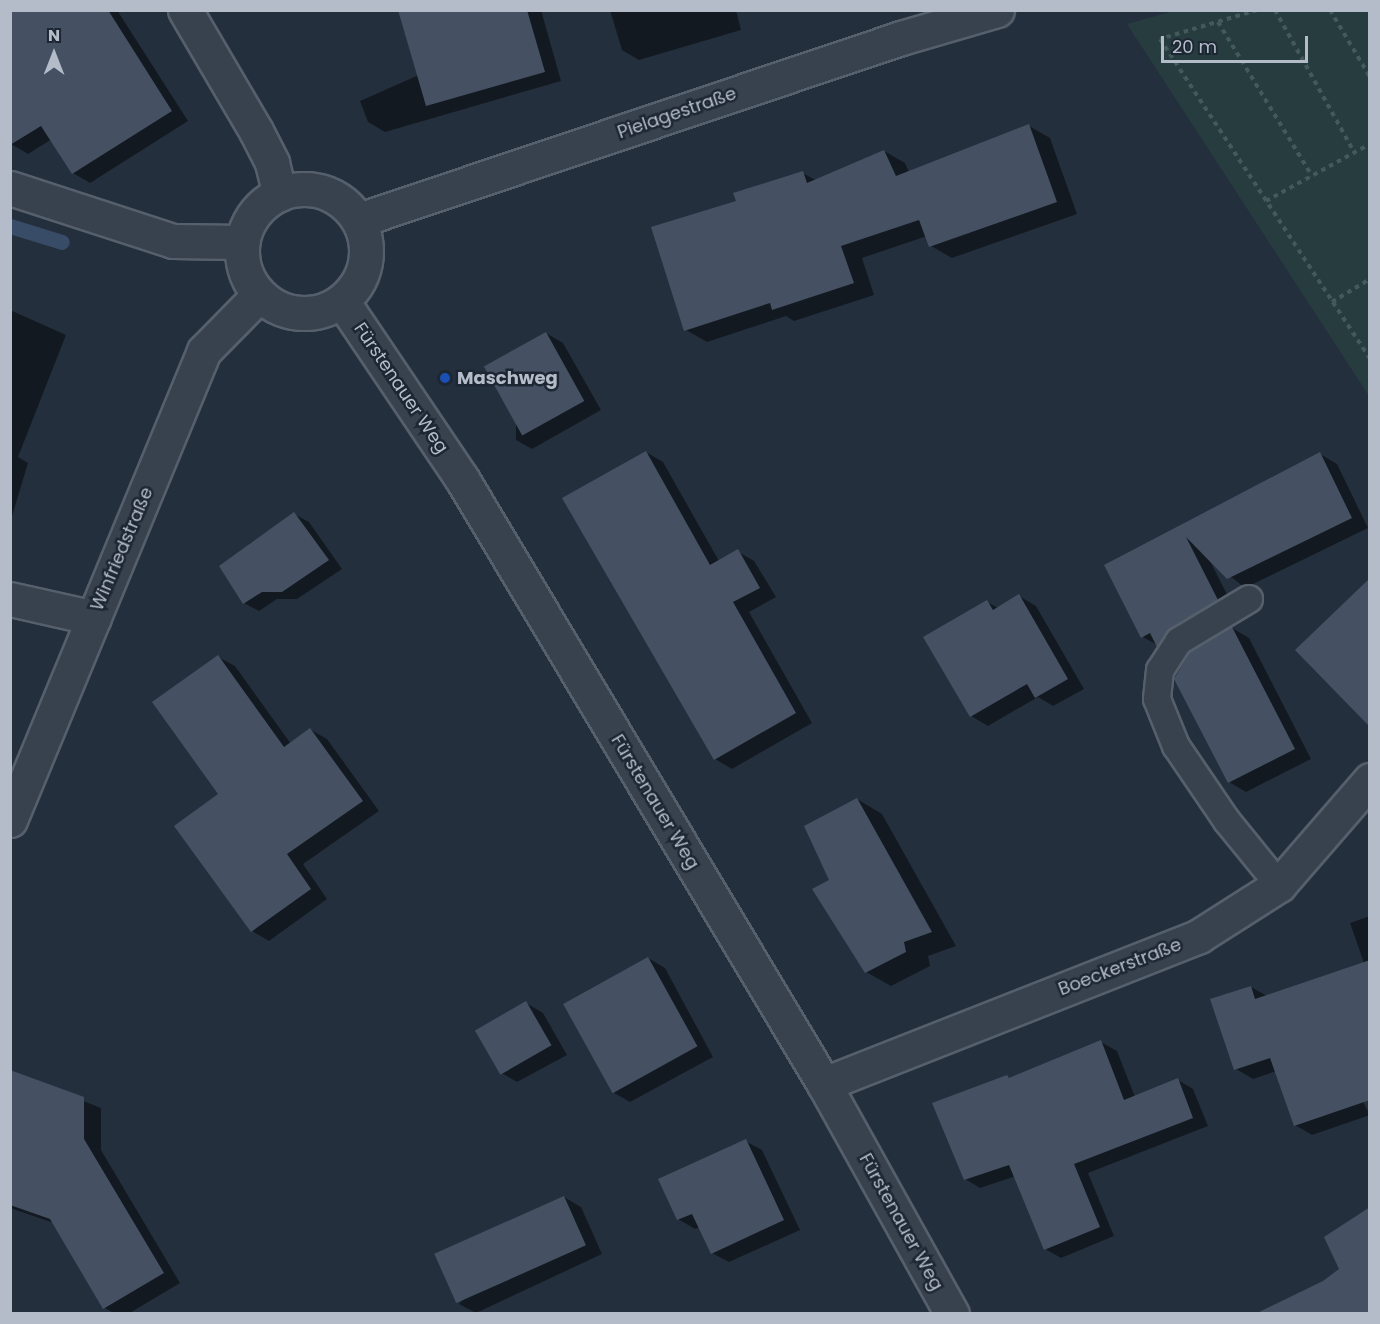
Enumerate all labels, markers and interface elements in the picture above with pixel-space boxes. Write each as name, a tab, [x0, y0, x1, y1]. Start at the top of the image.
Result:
north arrow	[24, 24, 84, 84]
text: N	[48, 24, 60, 47]
scale bar	[1164, 24, 1311, 62]
text: 20 m	[1172, 34, 1217, 59]
street label: Pielagestraße	[615, 83, 739, 143]
street label: Fürstenauer Weg	[349, 318, 453, 458]
place label: Maschweg	[457, 367, 558, 389]
marker: Maschweg	[438, 371, 452, 385]
street label: Winfriedstraße	[86, 484, 158, 614]
street label: Fürstenauer Weg	[606, 731, 704, 873]
street label: Boeckerstraße	[1055, 934, 1185, 1000]
street label: Fürstenauer Weg	[854, 1150, 948, 1294]

